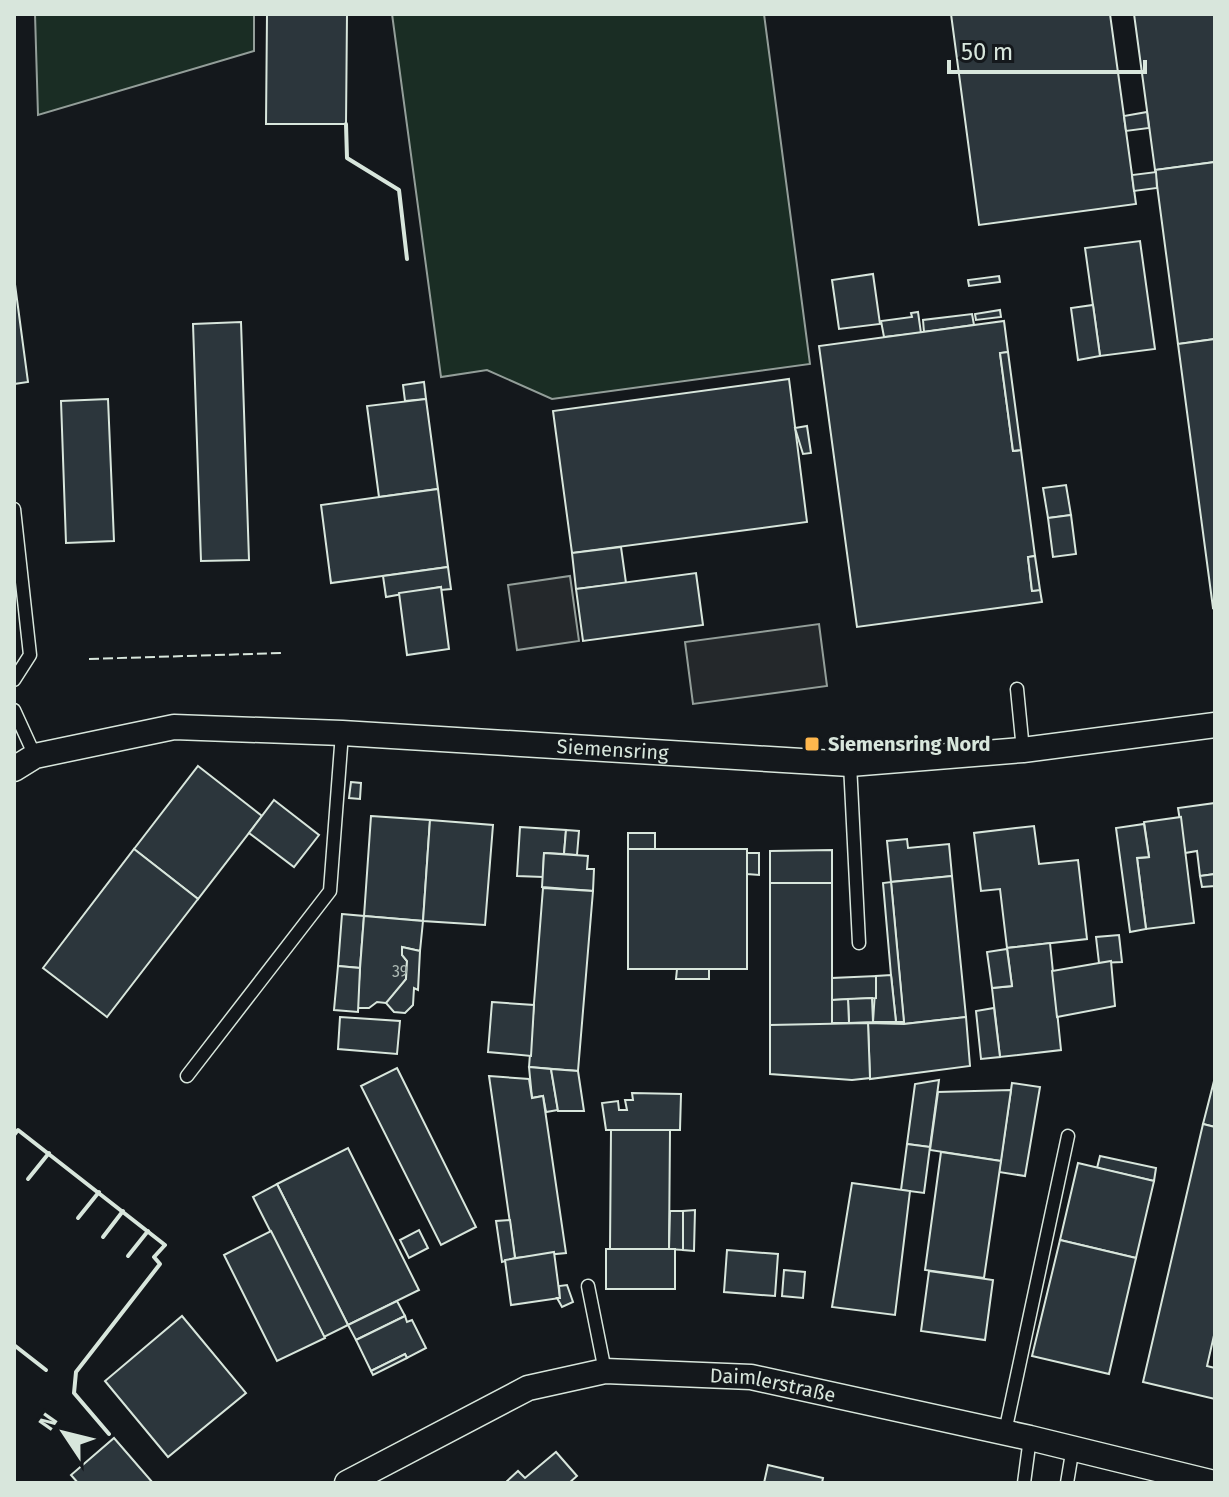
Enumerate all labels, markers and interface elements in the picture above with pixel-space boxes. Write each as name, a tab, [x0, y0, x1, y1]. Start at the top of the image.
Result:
scale bar	[949, 24, 1145, 74]
text: 50 m	[961, 38, 1013, 66]
place label: Siemensring Nord	[828, 732, 991, 756]
street label: Siemensring	[556, 734, 670, 765]
marker: Siemensring Nord	[803, 735, 821, 753]
house number: 39	[392, 962, 408, 981]
street label: Daimlerstraße	[709, 1363, 838, 1407]
north arrow	[24, 1393, 104, 1473]
text: N	[33, 1408, 63, 1436]

